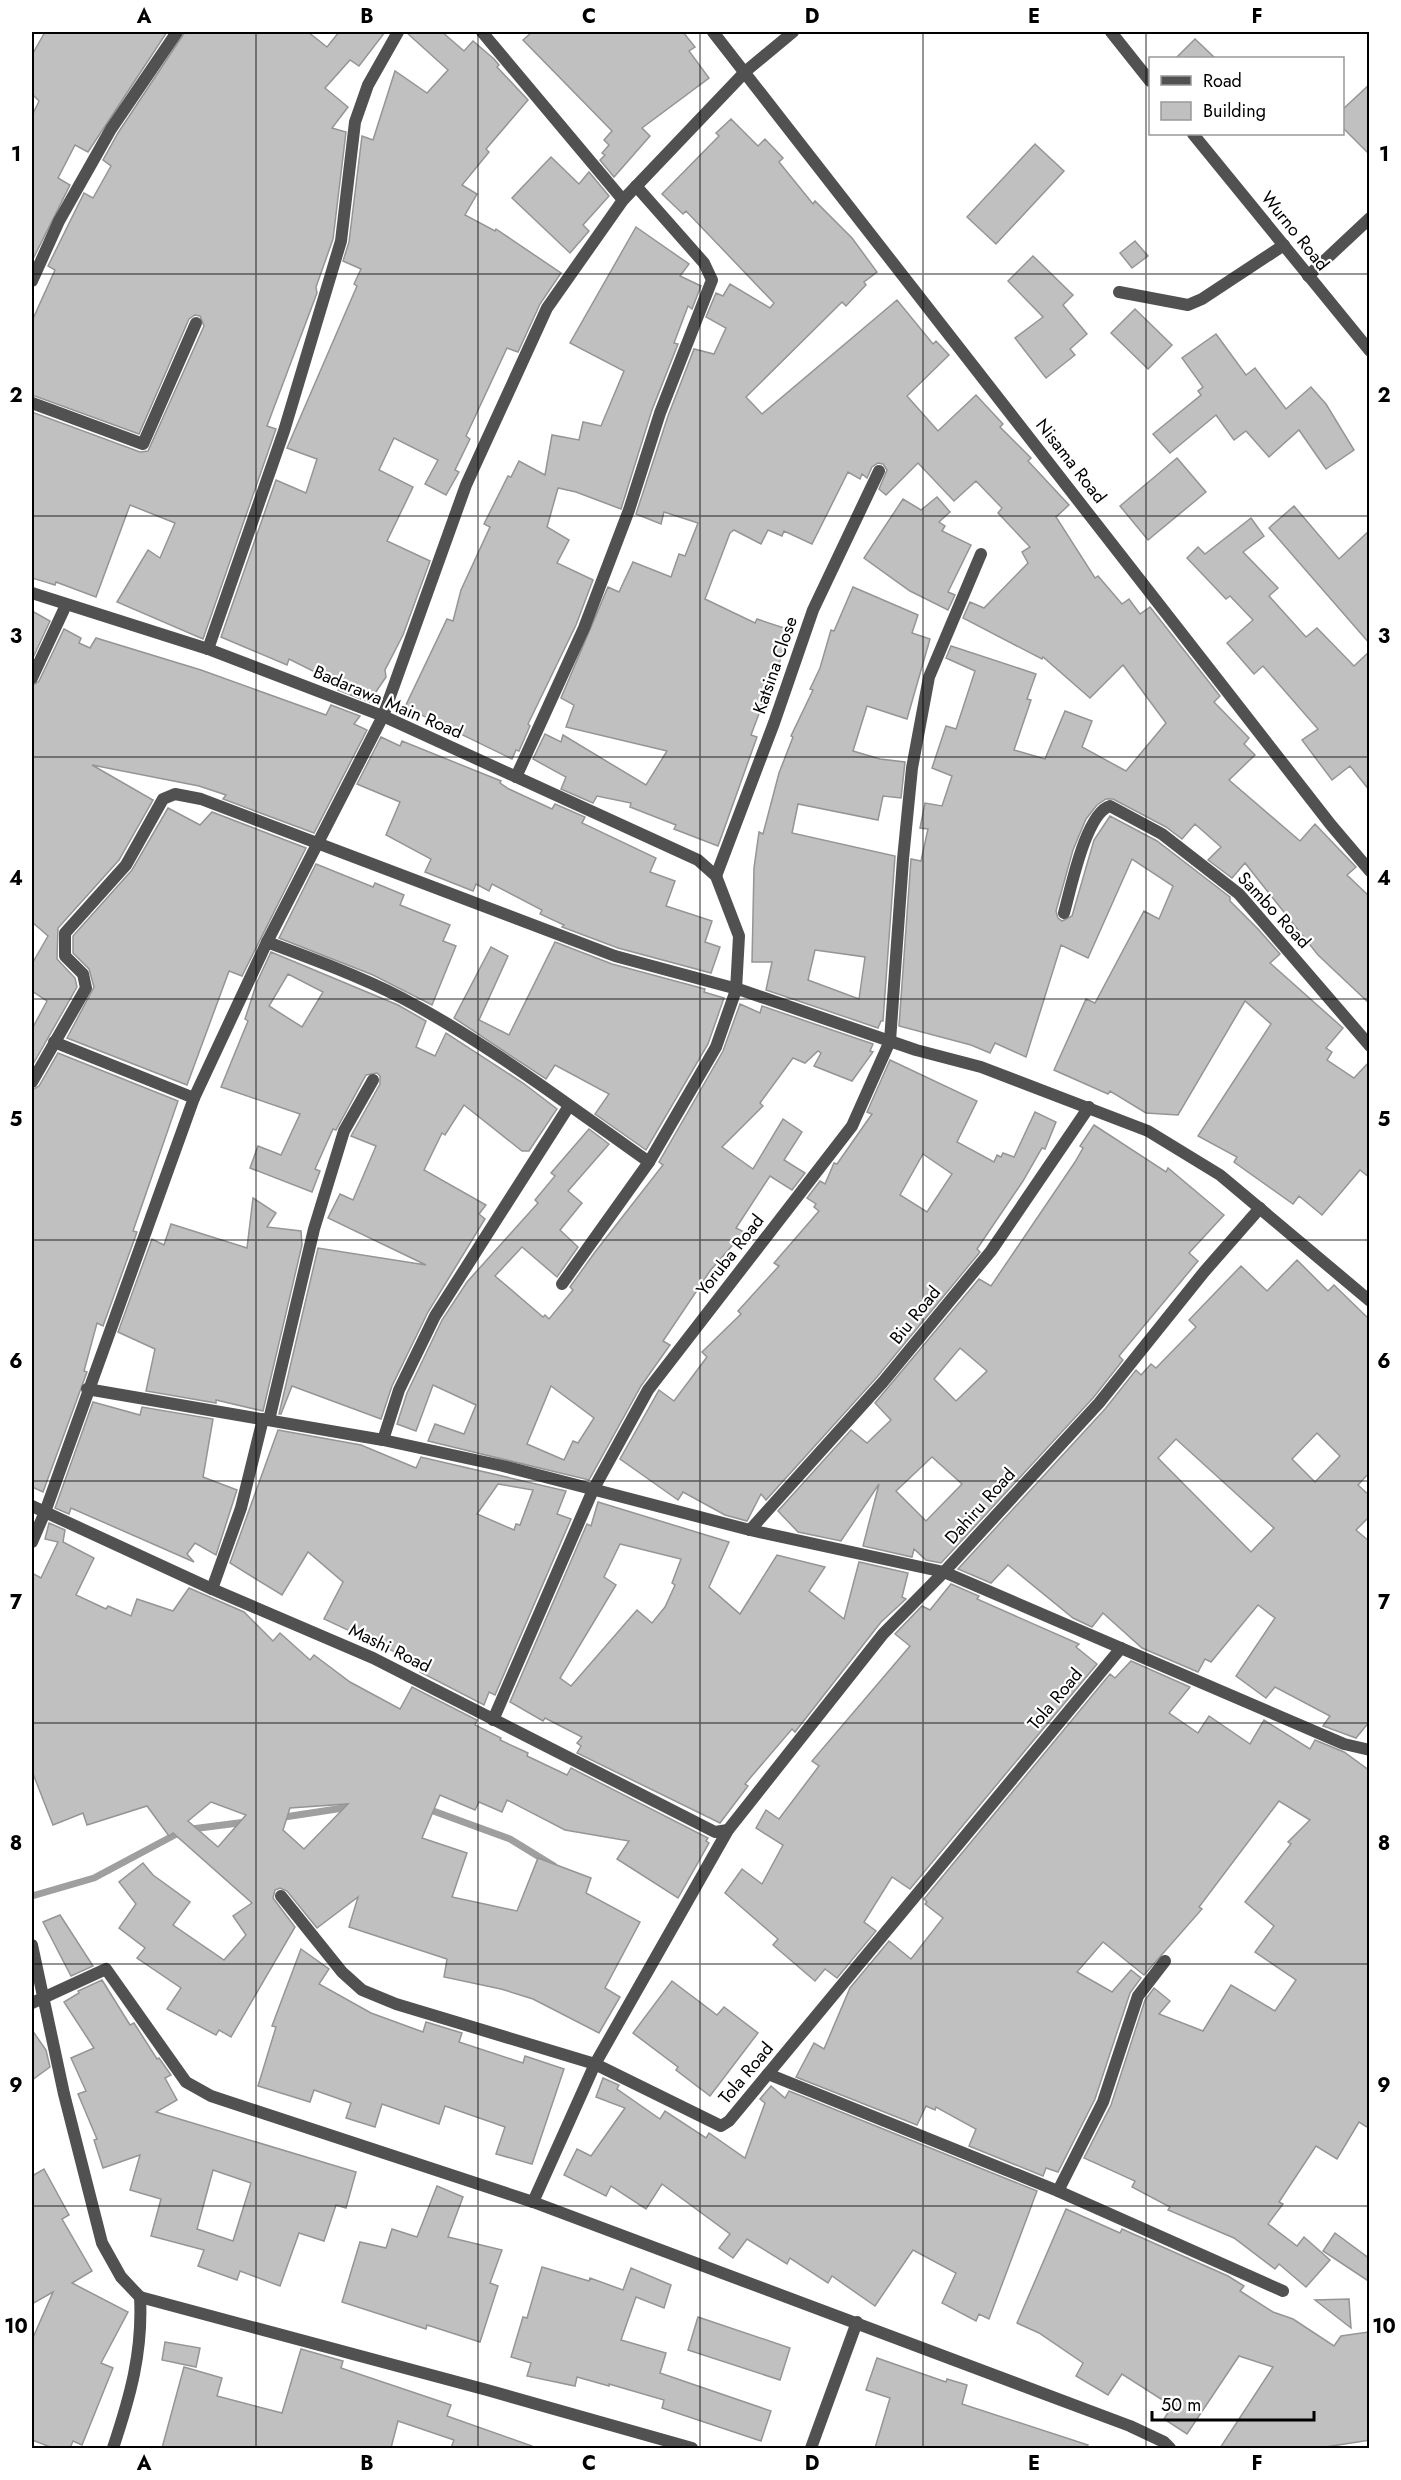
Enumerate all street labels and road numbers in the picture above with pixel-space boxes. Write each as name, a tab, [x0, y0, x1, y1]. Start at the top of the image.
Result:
street label: Wurno Road	[1255, 186, 1335, 276]
street label: Nisama Road	[1030, 413, 1112, 509]
street label: Katsina Close	[746, 613, 804, 717]
street label: Badarawa Main Road	[309, 659, 467, 745]
street label: Sambo Road	[1231, 866, 1317, 954]
street label: Yoruba Road	[690, 1209, 770, 1301]
street label: Biu Road	[883, 1280, 947, 1350]
street label: Dahiru Road	[939, 1462, 1021, 1550]
street label: Mashi Road	[344, 1617, 436, 1679]
street label: Tola Road	[1021, 1663, 1089, 1735]
street label: Tola Road	[712, 2037, 780, 2109]

